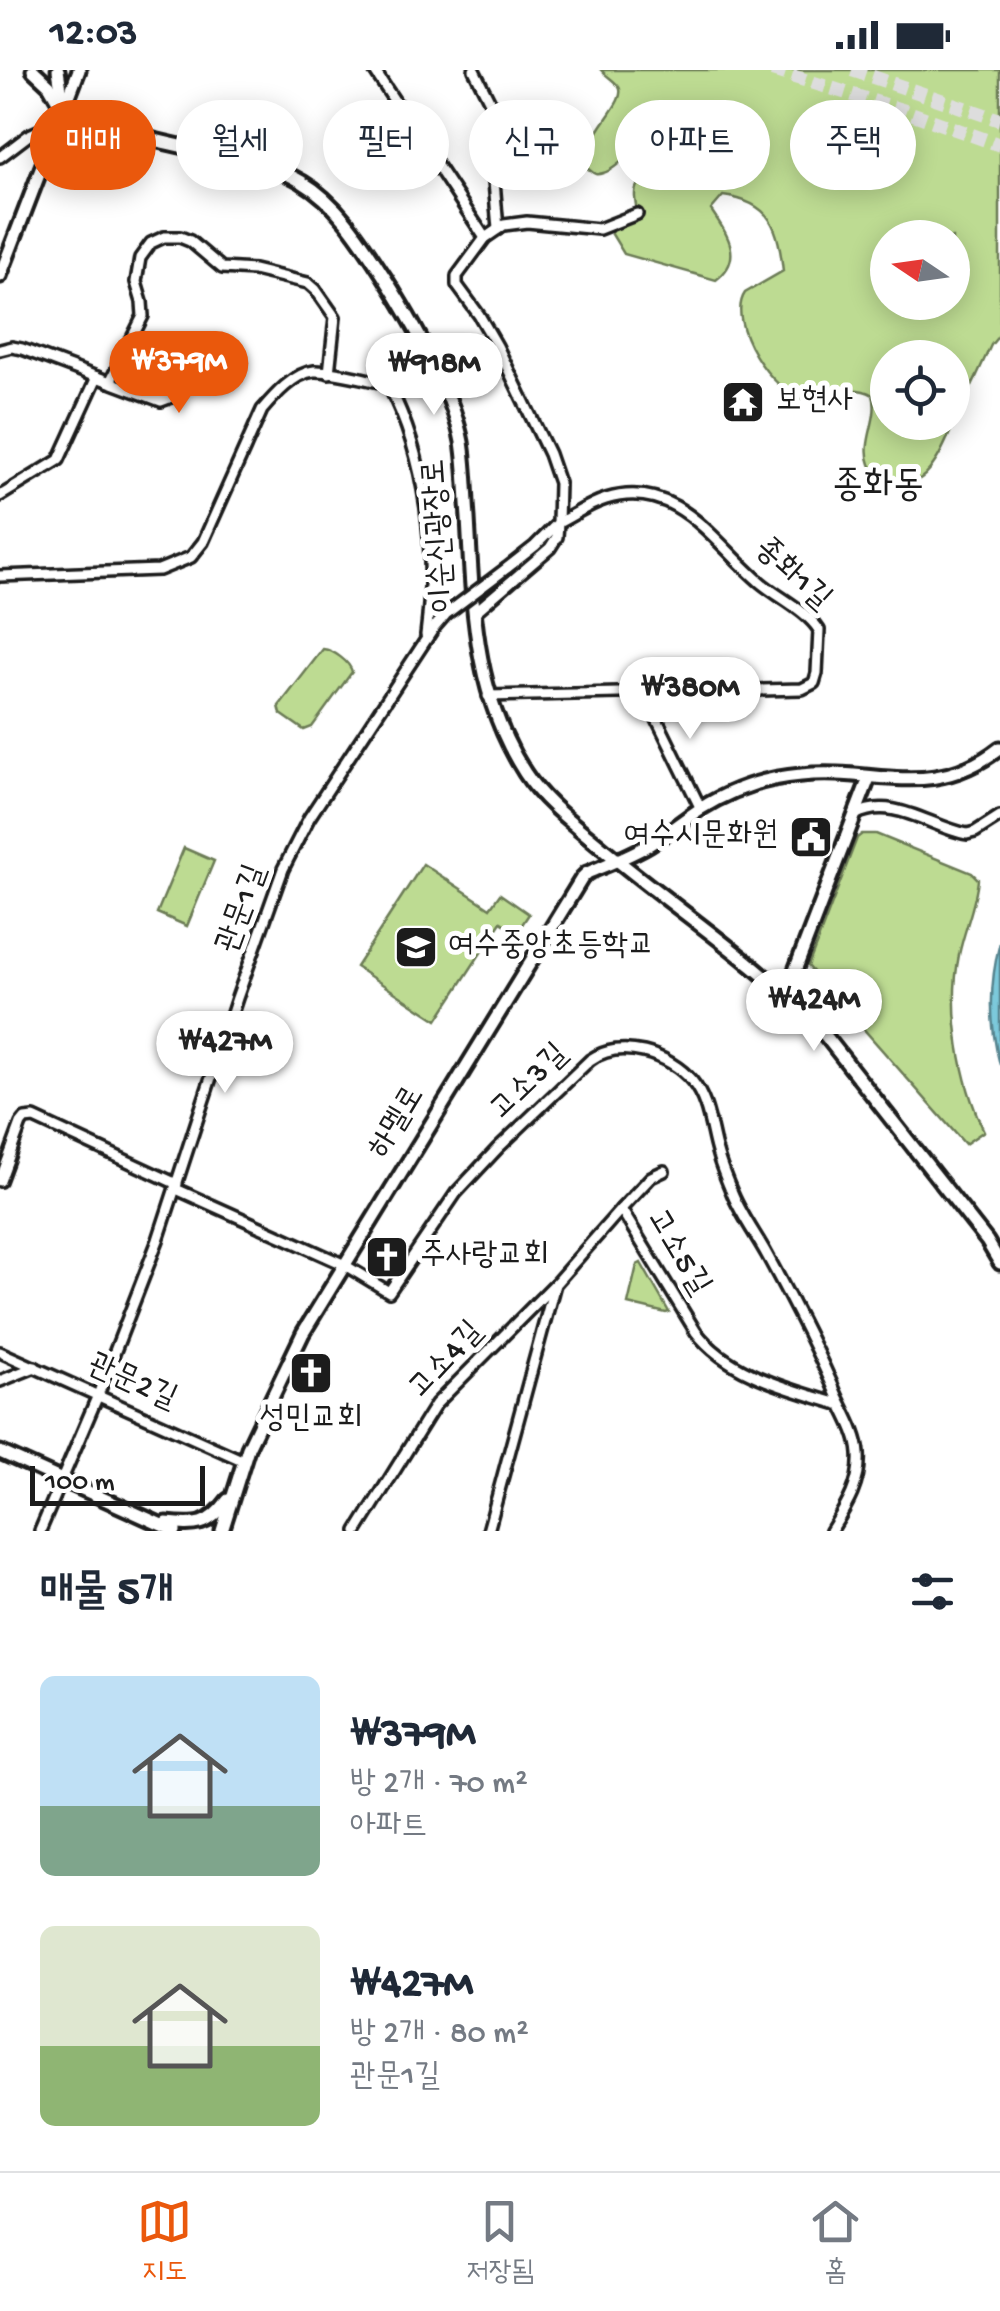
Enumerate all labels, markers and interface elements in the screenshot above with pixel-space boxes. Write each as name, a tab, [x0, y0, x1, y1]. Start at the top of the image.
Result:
text: 12:03	[50, 13, 137, 57]
chip: 매매	[30, 100, 156, 190]
chip: 월세	[176, 100, 303, 190]
chip: 필터	[323, 100, 449, 190]
chip: 신규	[469, 100, 595, 190]
chip: 아파트	[615, 100, 770, 190]
chip: 주택	[790, 100, 916, 190]
north arrow	[870, 220, 970, 320]
map controls	[870, 220, 970, 440]
pin: ₩379M	[109, 331, 249, 416]
pin: ₩918M	[364, 333, 504, 418]
button: locate	[870, 340, 970, 440]
text: ₩379M	[131, 344, 227, 382]
text: ₩918M	[388, 346, 480, 384]
temple icon: 보현사	[720, 379, 766, 425]
place label: 보현사	[776, 383, 853, 421]
street label: 이순신광장로	[417, 458, 465, 614]
district label: 종화동	[832, 466, 924, 510]
street label: 종화1길	[746, 531, 838, 619]
pin: ₩380M	[620, 657, 760, 742]
text: ₩380M	[641, 670, 739, 708]
public building icon: 여수시문화원	[788, 814, 834, 860]
place label: 여수시문화원	[624, 818, 778, 856]
street label: 관문1길	[210, 860, 276, 958]
school or university icon: 여수중앙초등학교	[393, 924, 439, 970]
place label: 여수중앙초등학교	[448, 928, 654, 966]
pin: ₩424M	[744, 969, 884, 1054]
text: ₩424M	[768, 982, 860, 1020]
pin: ₩427M	[155, 1011, 295, 1096]
text: ₩427M	[178, 1024, 272, 1062]
street label: 고소3길	[483, 1037, 577, 1129]
street label: 하멜로	[362, 1080, 434, 1166]
street label: 고소5길	[636, 1203, 718, 1303]
church icon: 주사랑교회	[364, 1234, 410, 1280]
place label: 주사랑교회	[420, 1238, 549, 1276]
street label: 고소4길	[402, 1314, 492, 1408]
street label: 관문2길	[82, 1347, 182, 1419]
church icon: 성민교회	[288, 1350, 334, 1396]
place label: 성민교회	[260, 1401, 363, 1439]
scale bar	[30, 1461, 205, 1506]
text: 100 m	[45, 1467, 115, 1500]
icon: filters	[905, 1564, 960, 1619]
text: 매물 5개	[40, 1570, 173, 1619]
text: ₩379M	[350, 1712, 475, 1761]
icon: home	[120, 1716, 240, 1836]
text: 방 2개 · 70 m²	[350, 1766, 528, 1804]
text: 아파트	[350, 1809, 427, 1847]
text: ₩427M	[350, 1962, 473, 2011]
icon: home	[120, 1966, 240, 2086]
text: 방 2개 · 80 m²	[350, 2016, 529, 2054]
text: 관문1길	[350, 2059, 440, 2097]
tab: 지도	[137, 2194, 192, 2290]
tab: 저장됨	[466, 2194, 534, 2290]
tab: 홈	[808, 2194, 863, 2290]

